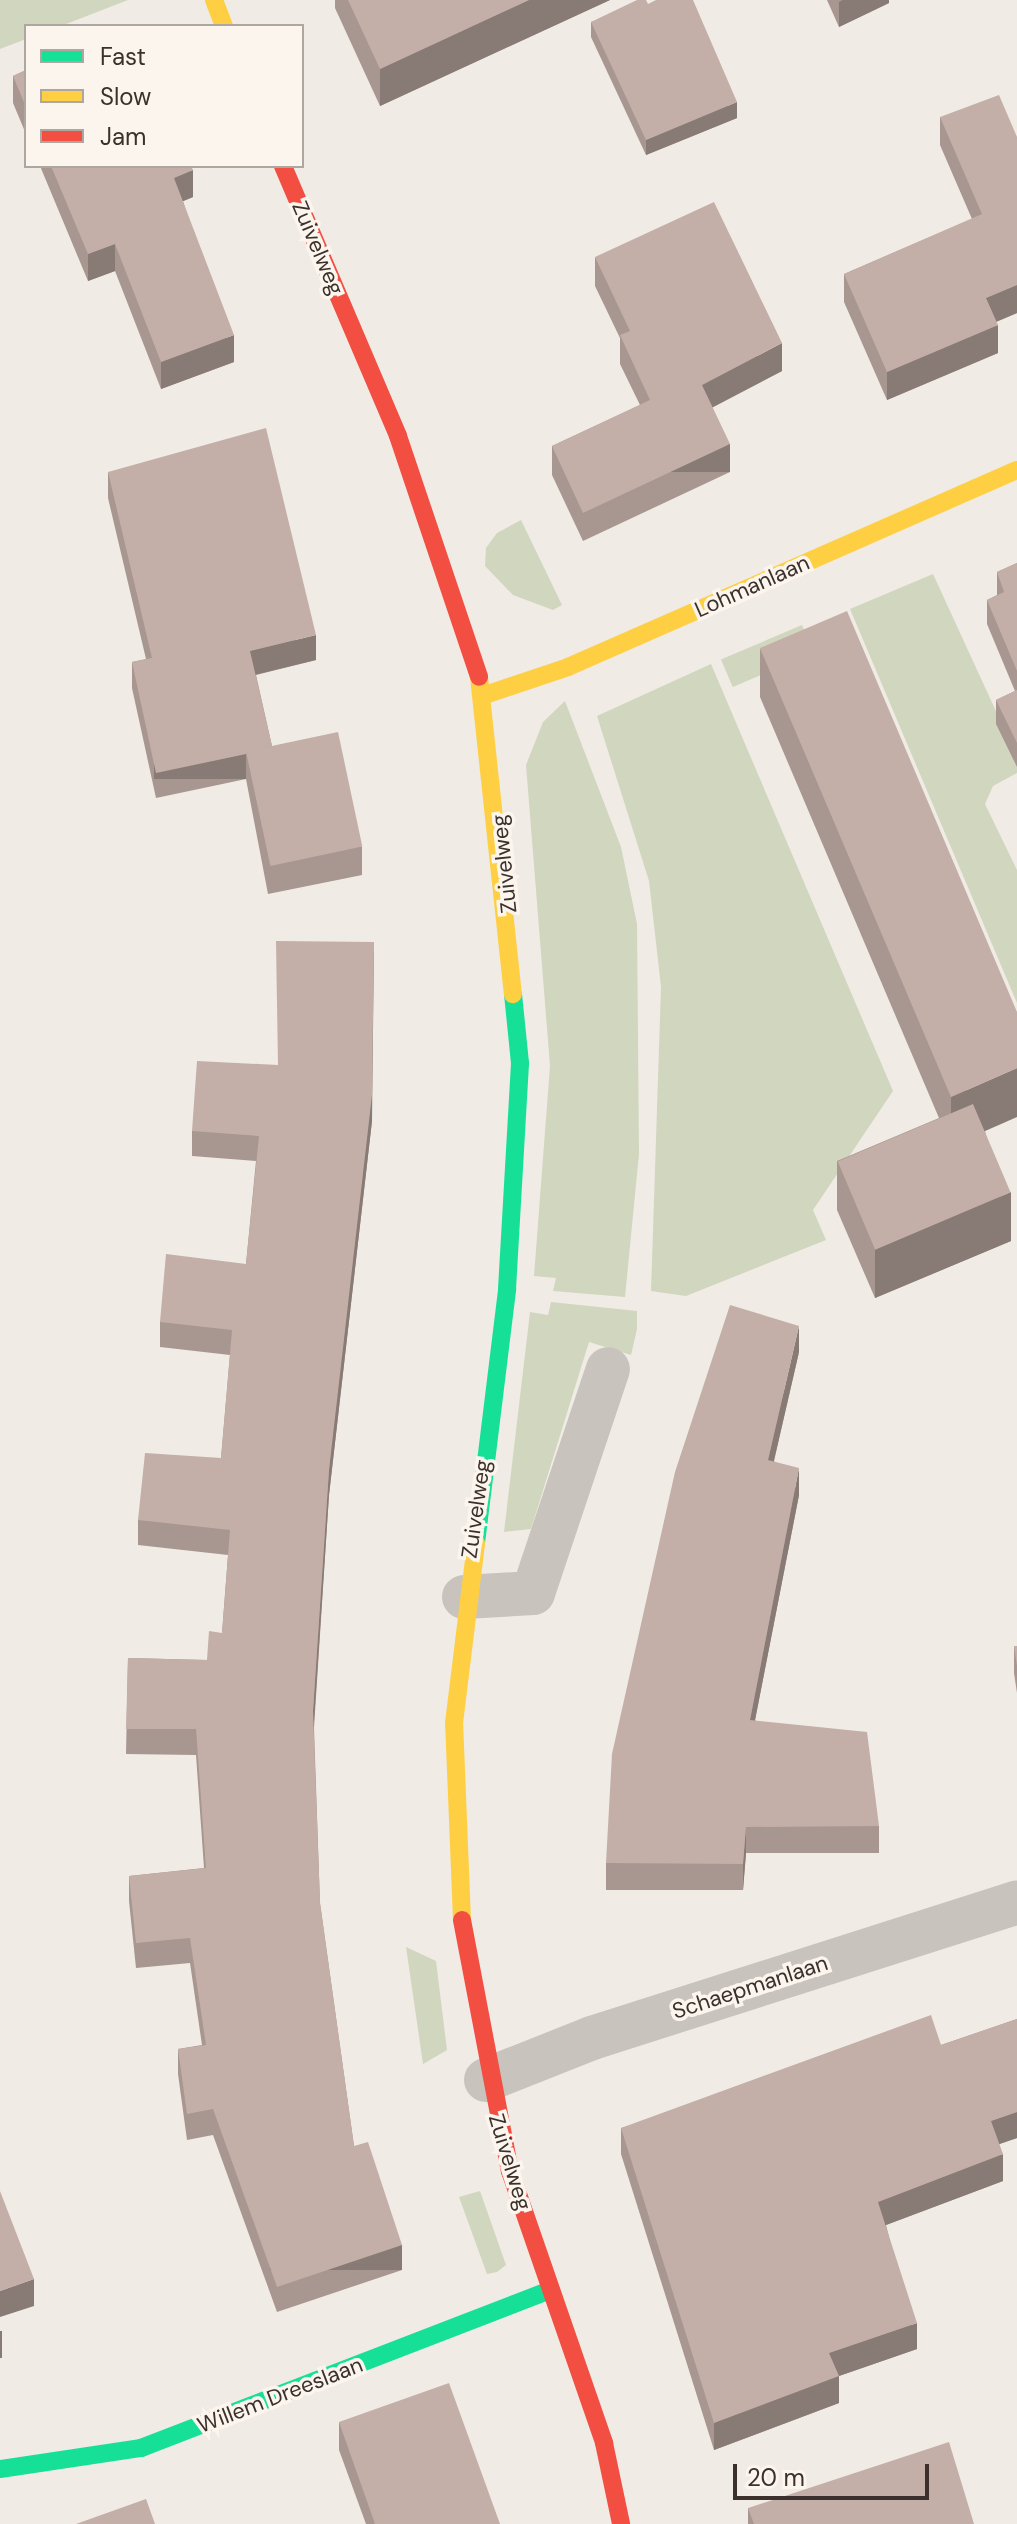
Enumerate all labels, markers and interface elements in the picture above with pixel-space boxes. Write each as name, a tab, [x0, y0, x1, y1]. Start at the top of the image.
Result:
legend	[24, 24, 304, 168]
text: Fast	[100, 41, 146, 72]
text: Slow	[100, 81, 151, 112]
text: Jam	[100, 121, 146, 152]
street label: Zuivelweg	[286, 197, 350, 299]
street label: Lohmanlaan	[691, 549, 813, 623]
street label: Zuivelweg	[486, 813, 522, 915]
street label: Zuivelweg	[456, 1458, 496, 1560]
street label: Schaepmanlaan	[669, 1949, 831, 2025]
street label: Zuivelweg	[483, 2111, 537, 2213]
street label: Willem Dreeslaan	[194, 2351, 366, 2439]
scale bar	[737, 2448, 933, 2498]
text: 20 m	[747, 2462, 805, 2493]

